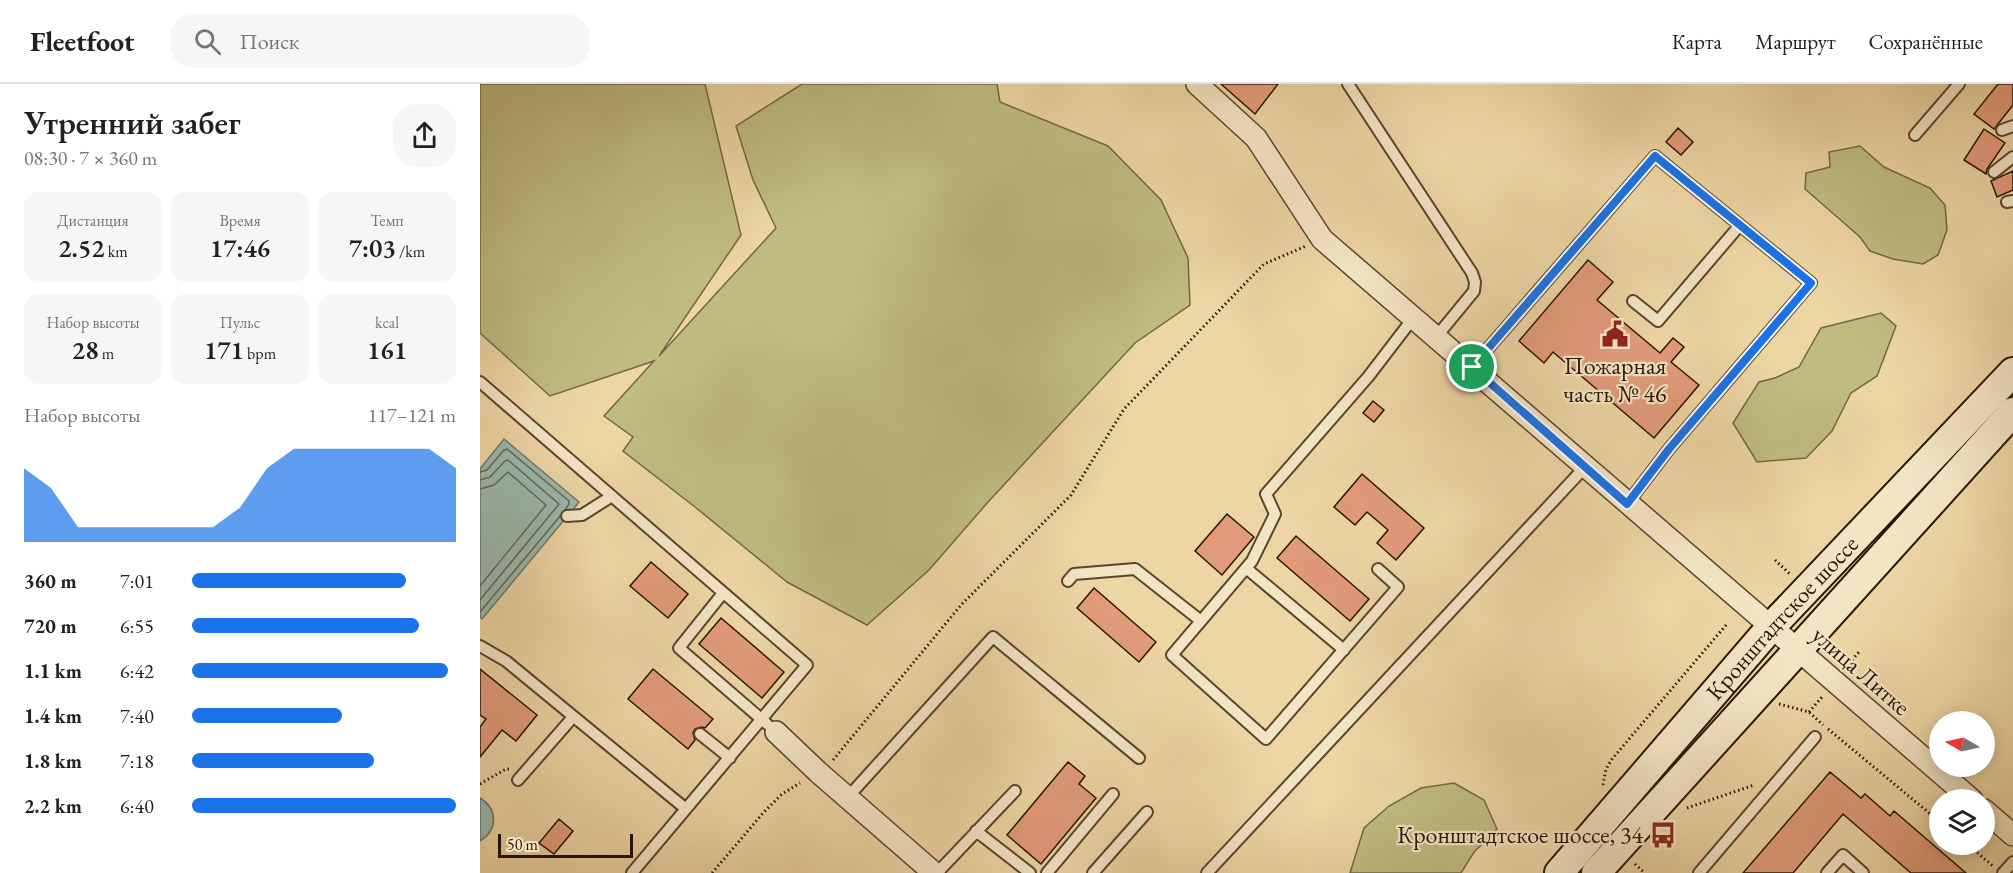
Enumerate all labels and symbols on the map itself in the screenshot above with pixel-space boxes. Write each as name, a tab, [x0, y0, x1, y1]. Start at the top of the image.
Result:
public building icon: Пожарная часть № 46	[1600, 319, 1630, 349]
pin	[1446, 341, 1497, 392]
place label: Пожарная часть № 46	[1563, 350, 1667, 409]
street label: Кронштадтское шоссе	[1699, 529, 1865, 706]
street label: улица Литке	[1806, 619, 1917, 722]
north arrow	[1929, 711, 1995, 777]
place label: Кронштадтское шоссе, 34	[1397, 819, 1643, 850]
bus stop icon: Кронштадтское шоссе, 34	[1648, 820, 1678, 850]
scale bar	[498, 831, 633, 858]

